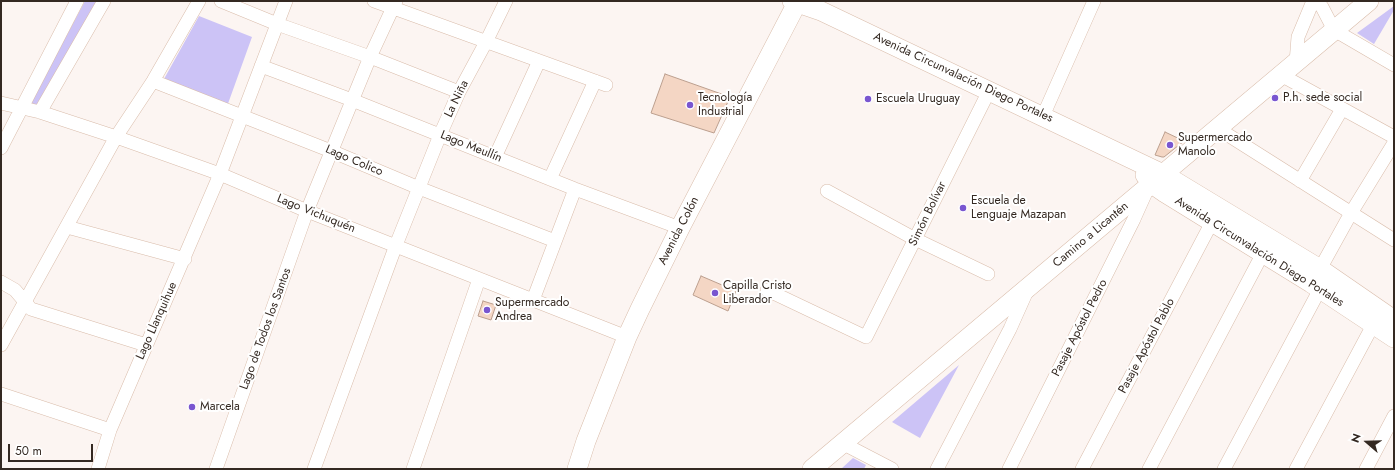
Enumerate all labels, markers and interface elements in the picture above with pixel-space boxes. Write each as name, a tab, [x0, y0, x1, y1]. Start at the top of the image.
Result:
street label: Avenida Circunvalación Diego Portales	[871, 30, 1055, 126]
street label: La Niña	[442, 78, 472, 120]
place label: Tecnología Industrial	[698, 91, 752, 119]
place label: P.h. sede social	[1283, 91, 1362, 105]
place label: Escuela Uruguay	[876, 92, 960, 106]
marker: P.h. sede social	[1270, 93, 1280, 103]
marker: Escuela Uruguay	[863, 94, 873, 104]
marker: Tecnología Industrial	[685, 100, 695, 110]
street label: Lago Meullín	[438, 128, 504, 166]
place label: Supermercado Manolo	[1178, 131, 1252, 159]
marker: Supermercado Manolo	[1165, 140, 1175, 150]
street label: Lago Colico	[323, 142, 385, 180]
street label: Simón Bolívar	[906, 179, 950, 249]
street label: Lago Vichuquén	[275, 192, 357, 236]
street label: Avenida Colón	[656, 194, 702, 268]
place label: Escuela de Lenguaje Mazapan	[971, 194, 1066, 222]
street label: Avenida Circunvalación Diego Portales	[1172, 194, 1346, 310]
street label: Camino a Licantén	[1050, 199, 1132, 271]
marker: Escuela de Lenguaje Mazapan	[958, 203, 968, 213]
street label: Lago de Todos los Santos	[237, 266, 295, 392]
street label: Pasaje Apóstol Pedro	[1049, 277, 1111, 379]
place label: Capilla Cristo Liberador	[723, 279, 792, 307]
street label: Lago Llanquihue	[133, 280, 181, 362]
marker: Capilla Cristo Liberador	[710, 288, 720, 298]
place label: Supermercado Andrea	[495, 296, 569, 324]
street label: Pasaje Apóstol Pablo	[1116, 296, 1178, 396]
marker: Supermercado Andrea	[482, 305, 492, 315]
place label: Marcela	[200, 400, 240, 414]
marker: Marcela	[187, 402, 197, 412]
north arrow	[1347, 422, 1387, 462]
text: N	[1347, 431, 1365, 445]
scale bar	[10, 436, 95, 462]
text: 50 m	[15, 442, 42, 460]

